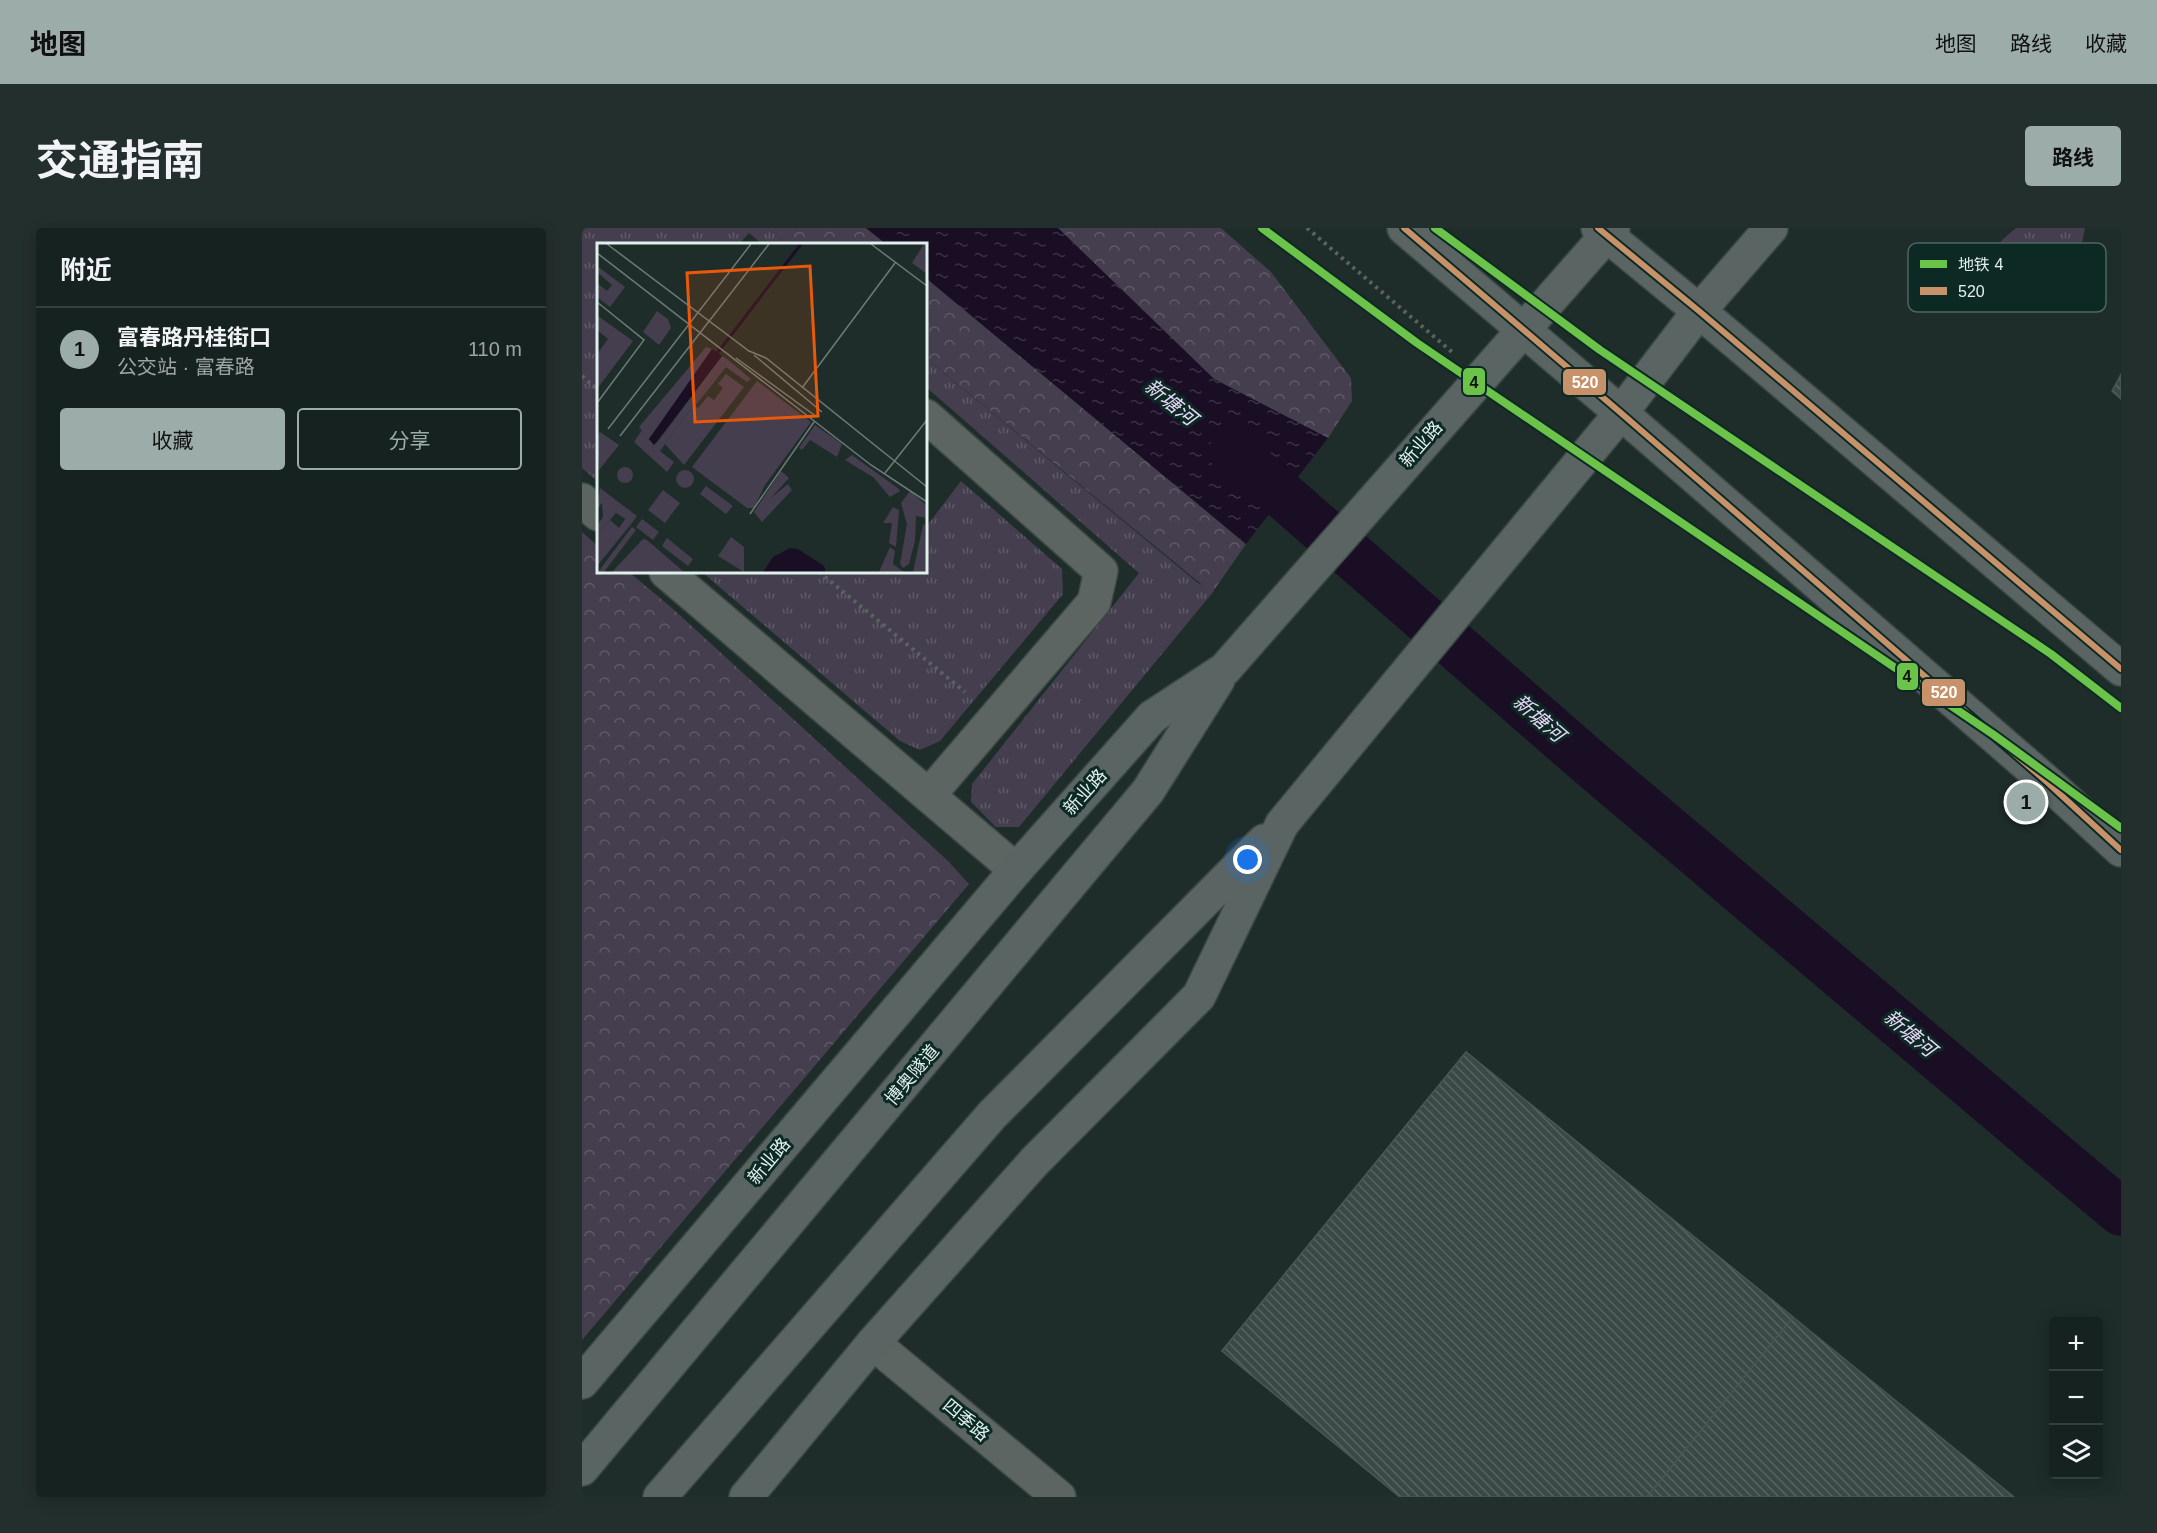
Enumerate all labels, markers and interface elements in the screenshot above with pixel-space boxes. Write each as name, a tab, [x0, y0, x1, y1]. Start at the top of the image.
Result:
text: 地图	[30, 29, 86, 60]
text: 地图	[1935, 32, 1977, 55]
text: 路线	[2010, 32, 2052, 55]
text: 收藏	[2085, 32, 2127, 55]
button: 路线	[2025, 126, 2121, 186]
text: 交通指南	[36, 137, 204, 184]
inset map	[597, 243, 927, 573]
legend	[1908, 243, 2106, 312]
text: 附近	[60, 255, 112, 285]
text: 地铁 4	[1958, 256, 2003, 273]
text: 520	[1958, 283, 1985, 300]
text: 富春路丹桂街口	[117, 325, 271, 350]
text: 1	[74, 338, 85, 360]
text: 110 m	[468, 338, 522, 360]
text: 公交站 · 富春路	[117, 356, 255, 378]
line badge: 4	[1462, 367, 1486, 396]
line badge: 520	[1562, 368, 1607, 396]
text: 4	[1470, 374, 1479, 391]
text: 520	[1572, 374, 1598, 391]
water label: 新塘河	[1141, 375, 1204, 432]
button: 收藏	[60, 408, 285, 470]
button: 分享	[297, 408, 522, 470]
street label: 新业路	[1396, 417, 1446, 471]
line badge: 4	[1896, 662, 1919, 691]
text: 4	[1903, 668, 1912, 685]
line badge: 520	[1921, 678, 1966, 707]
text: 520	[1931, 684, 1957, 701]
water label: 新塘河	[1509, 690, 1572, 749]
street label: 新业路	[1060, 765, 1110, 819]
pin: 1	[2006, 780, 2046, 824]
your location	[1233, 845, 1262, 874]
water label: 新塘河	[1880, 1005, 1943, 1063]
street label: 博奥隧道	[881, 1041, 943, 1109]
street label: 新业路	[744, 1134, 794, 1188]
map controls	[2049, 1317, 2103, 1479]
button: +	[2049, 1317, 2103, 1371]
button: −	[2049, 1371, 2103, 1425]
street label: 四季路	[939, 1395, 993, 1445]
button: layers	[2049, 1425, 2103, 1479]

